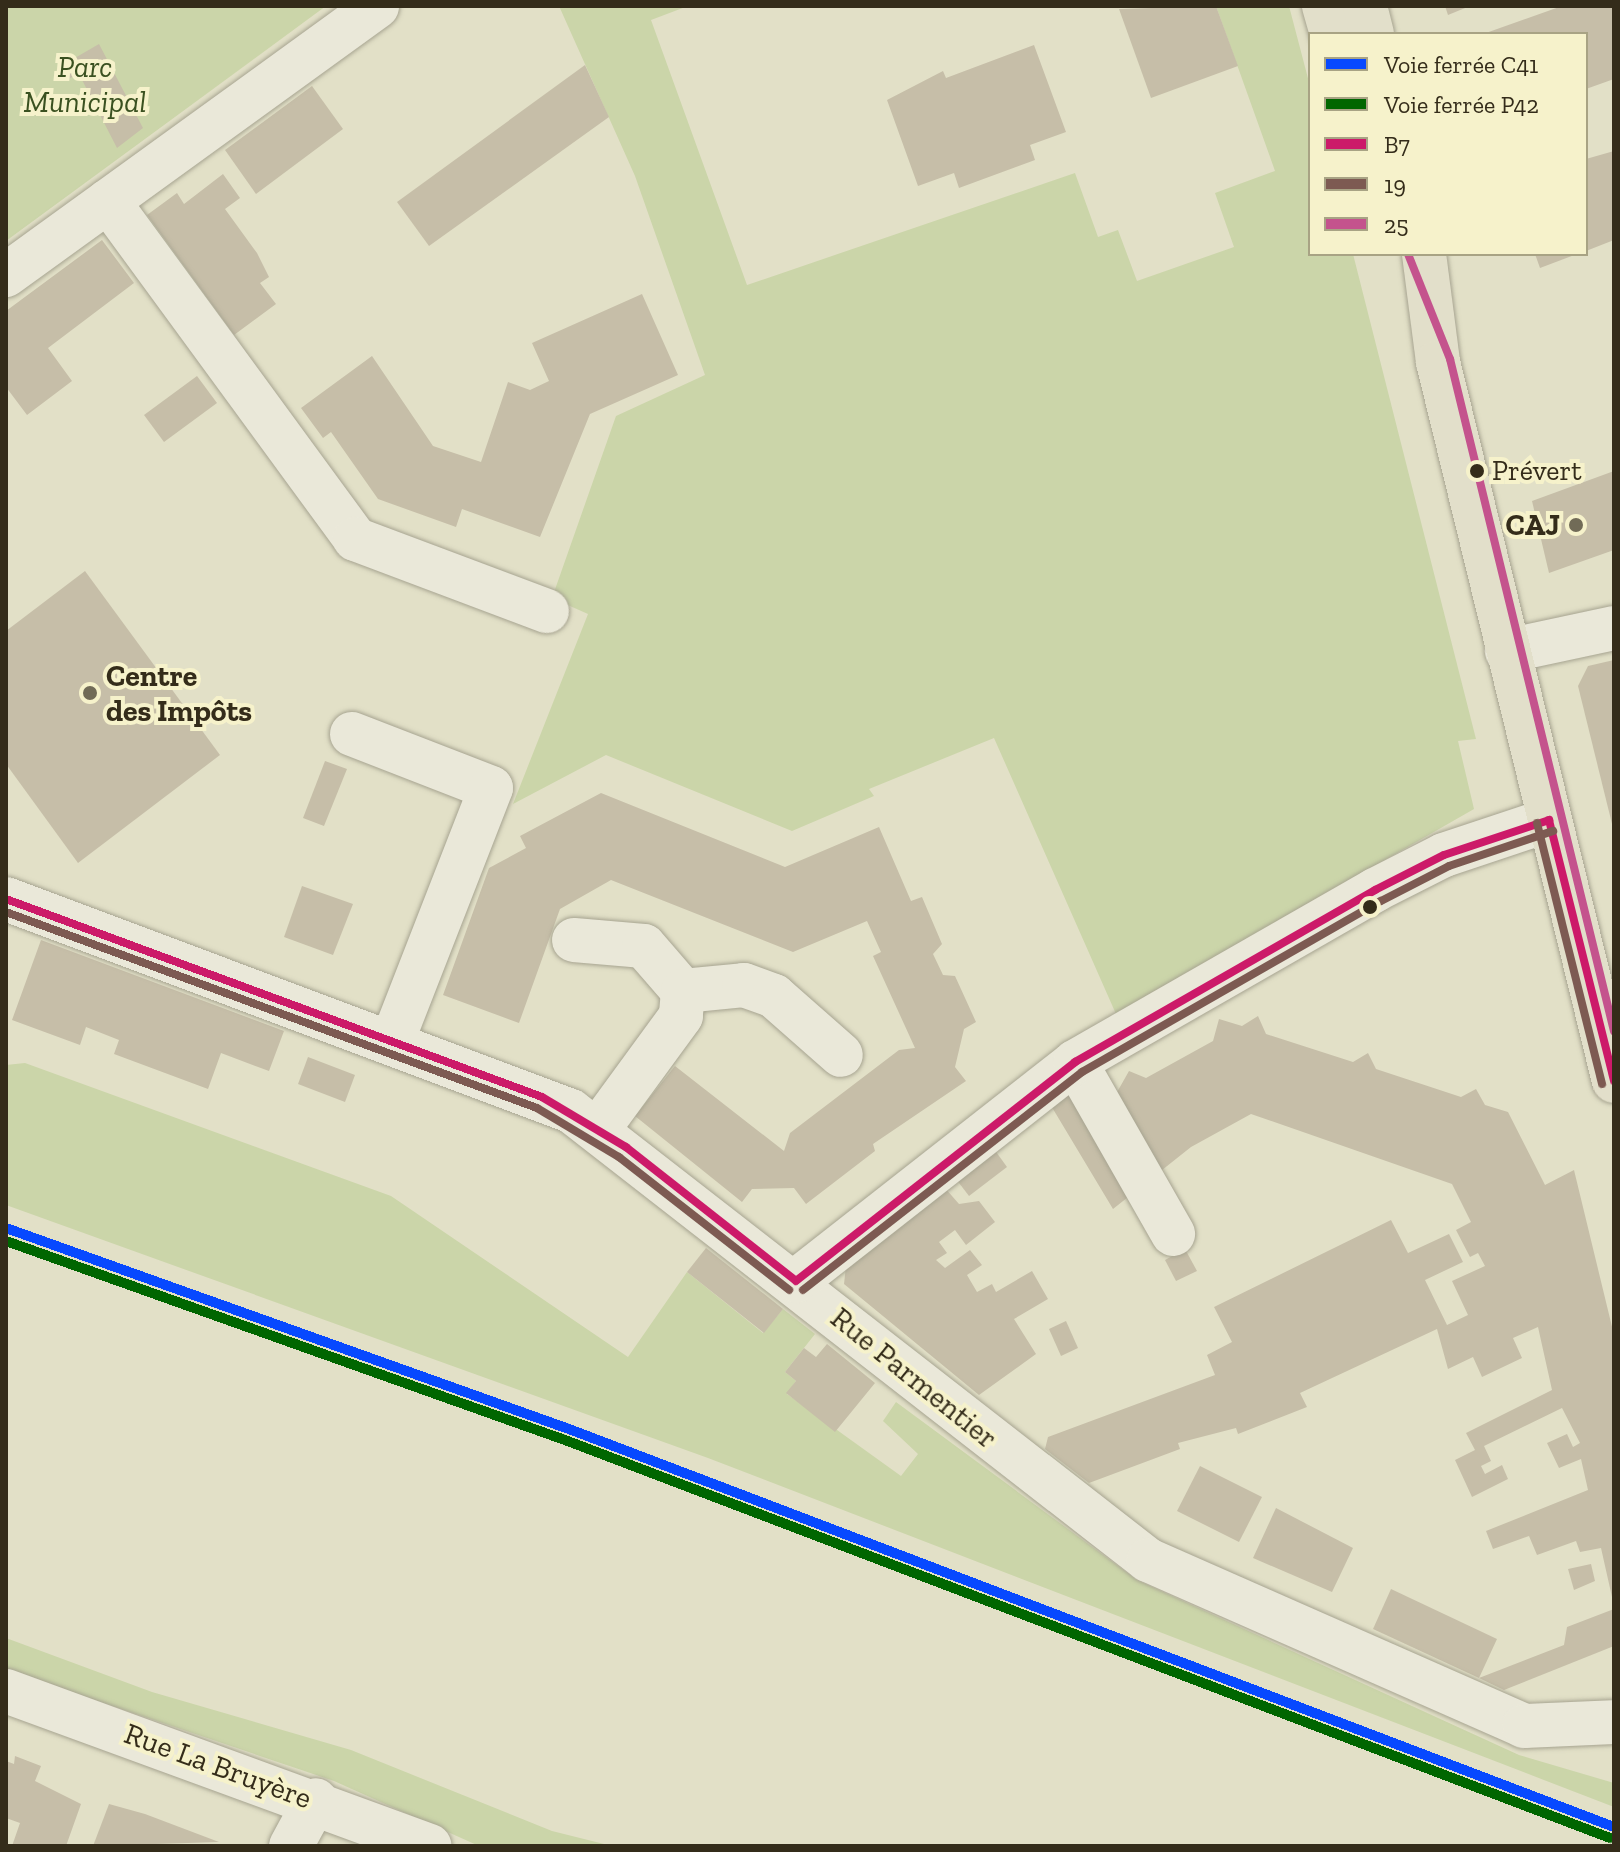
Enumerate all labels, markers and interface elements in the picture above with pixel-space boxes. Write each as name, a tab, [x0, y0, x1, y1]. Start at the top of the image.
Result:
legend	[1308, 32, 1588, 256]
park label: Parc Municipal	[24, 49, 146, 120]
text: Voie ferrée C41	[1384, 50, 1538, 79]
text: Voie ferrée P42	[1384, 90, 1539, 119]
text: B7	[1384, 130, 1410, 159]
text: 19	[1384, 170, 1406, 199]
text: 25	[1384, 210, 1409, 239]
place label: Prévert	[1492, 454, 1582, 488]
marker: Prévert	[1469, 463, 1485, 479]
place label: CAJ	[1505, 507, 1560, 543]
marker: CAJ	[1567, 516, 1585, 534]
place label: Centre des Impôts	[106, 658, 252, 728]
marker: Centre des Impôts	[81, 684, 99, 702]
unlabelled marker	[1362, 899, 1378, 915]
street label: Rue Parmentier	[823, 1300, 1005, 1456]
street label: Rue La Bruyère	[119, 1715, 317, 1817]

